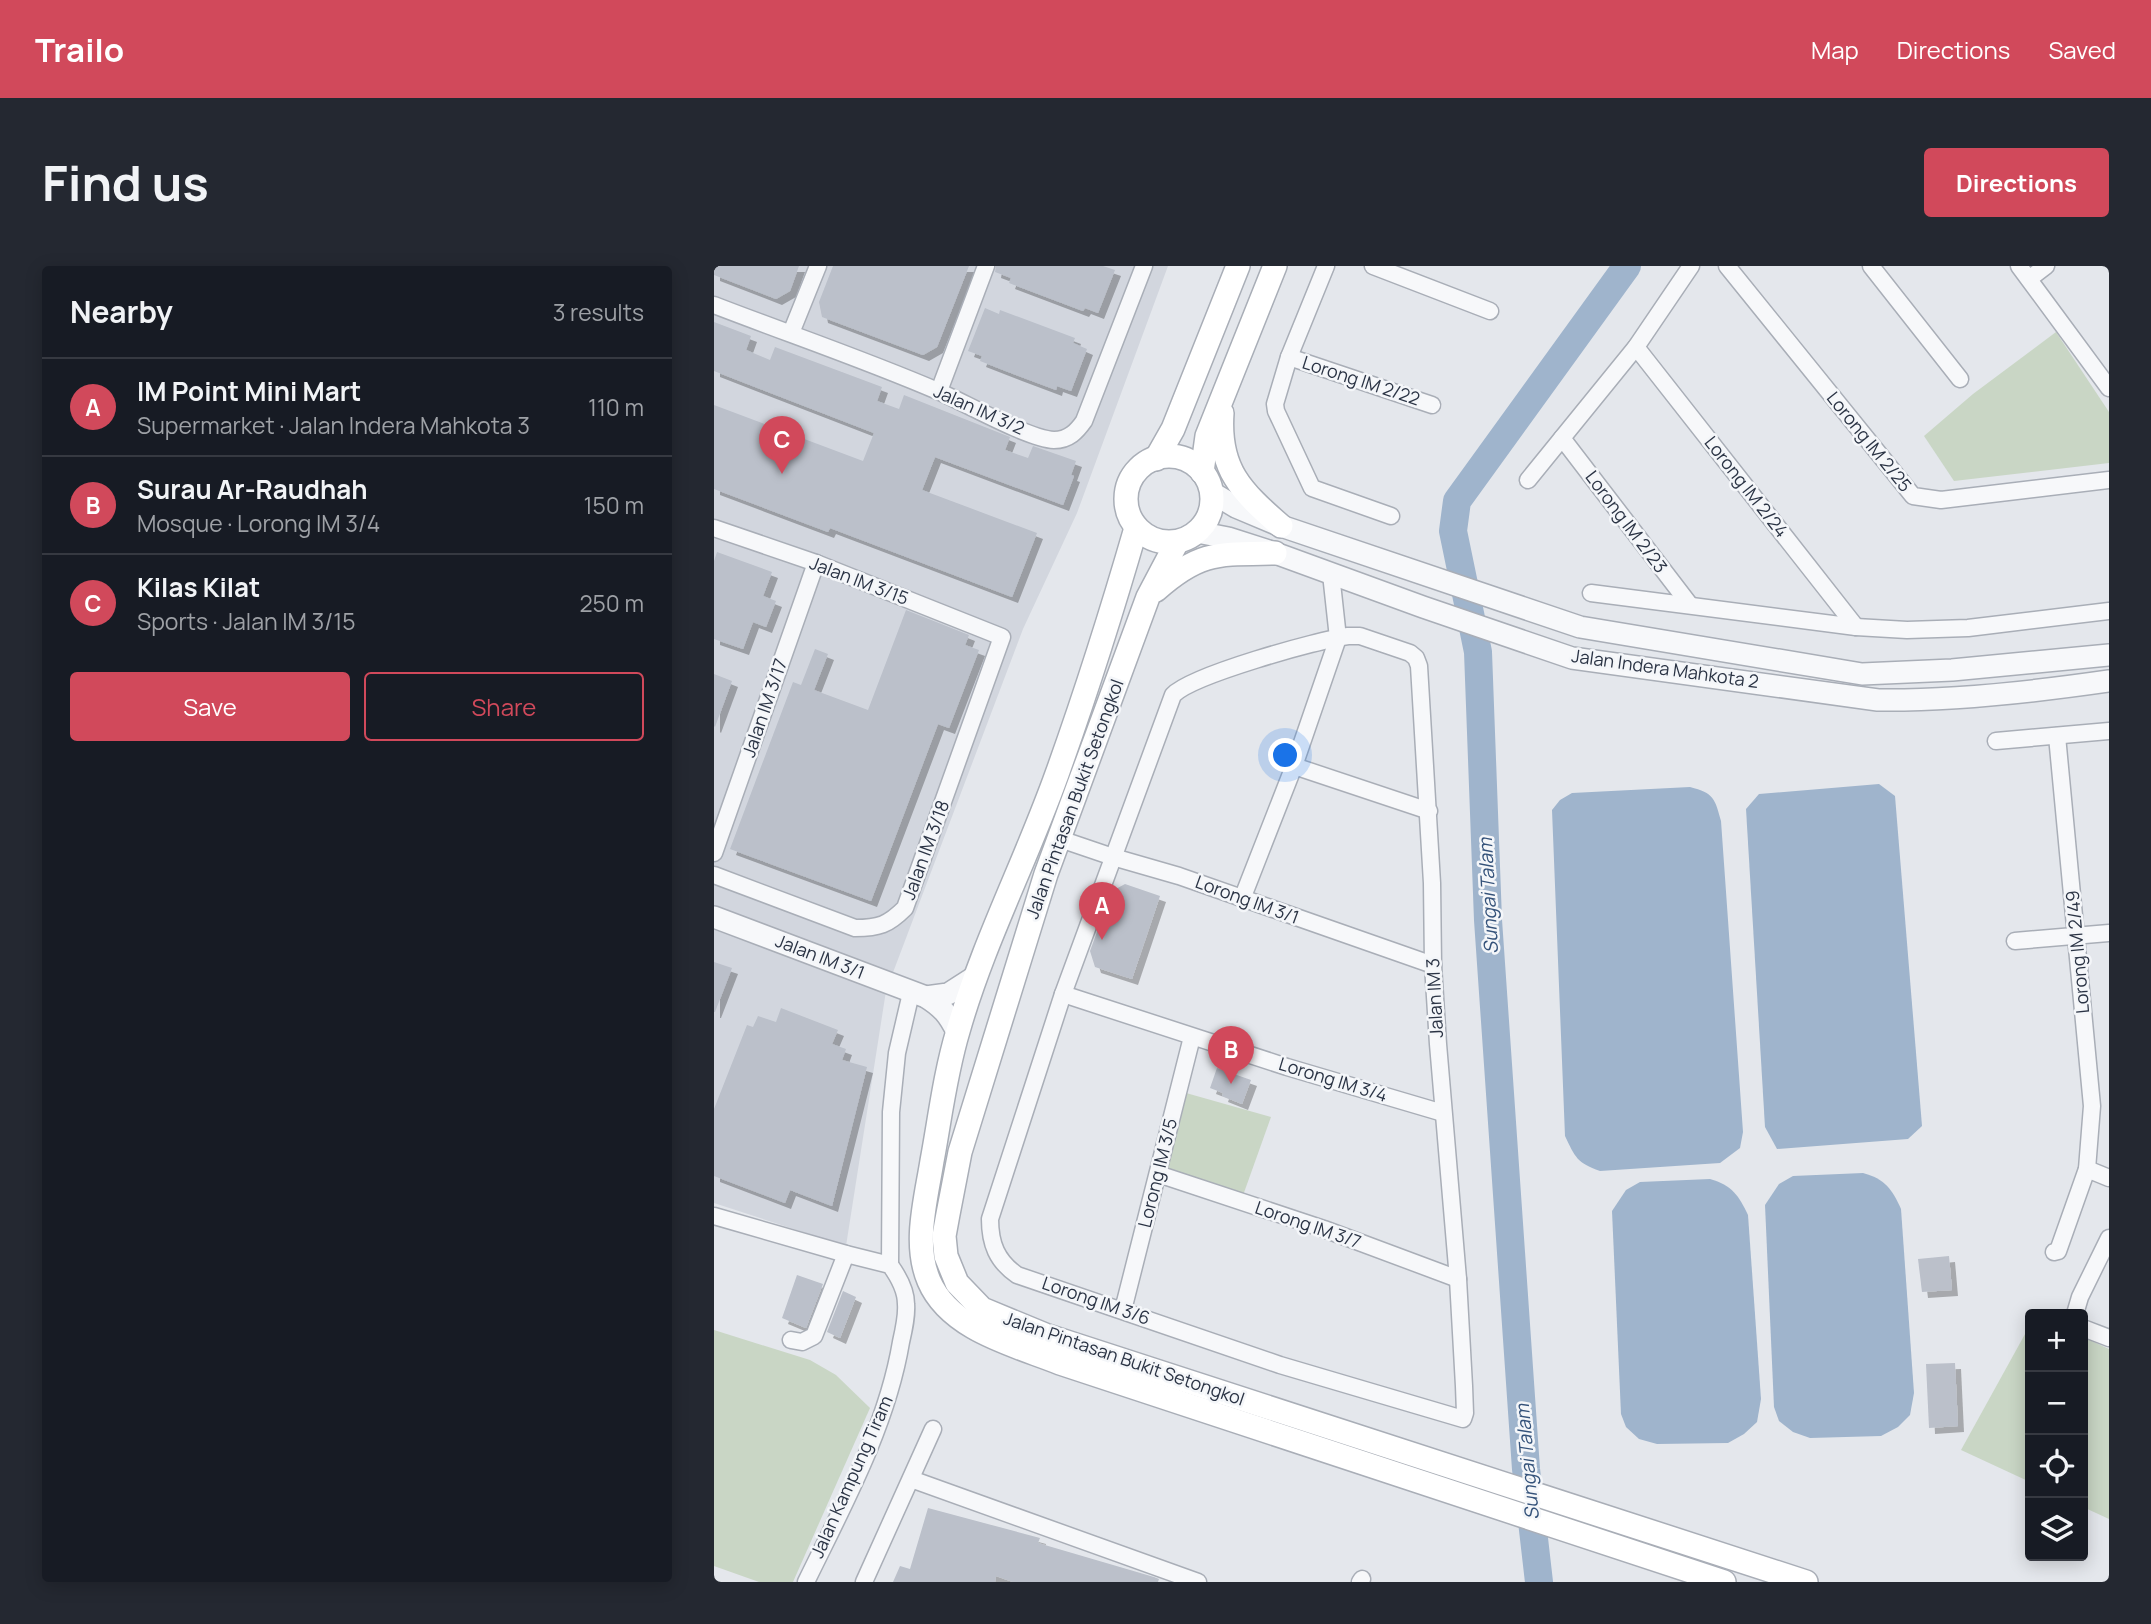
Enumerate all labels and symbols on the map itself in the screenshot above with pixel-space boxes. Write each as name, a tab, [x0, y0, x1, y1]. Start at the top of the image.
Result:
street label: Lorong IM 2/22	[1299, 350, 1423, 410]
street label: Jalan IM 3/2	[930, 378, 1029, 440]
street label: Lorong IM 2/25	[1822, 386, 1918, 497]
pin: C	[759, 416, 805, 474]
street label: Lorong IM 2/24	[1700, 431, 1794, 542]
street label: Lorong IM 2/23	[1580, 465, 1673, 577]
street label: Jalan IM 3/15	[806, 550, 912, 610]
street label: Jalan Indera Mahkota 2	[1570, 643, 1760, 693]
street label: Jalan IM 3/17	[736, 655, 792, 760]
street label: Jalan Pintasan Bukit Setongkol	[1019, 676, 1129, 922]
your location	[1268, 738, 1302, 772]
street label: Jalan IM 3/18	[896, 797, 954, 903]
water label: Sungai Talam	[1472, 836, 1504, 955]
street label: Lorong IM 3/1	[1192, 869, 1302, 929]
pin: A	[1079, 882, 1125, 940]
street label: Lorong IM 2/49	[2060, 890, 2094, 1015]
street label: Jalan IM 3/1	[772, 928, 868, 984]
street label: Jalan IM 3	[1420, 958, 1448, 1038]
pin: B	[1208, 1026, 1254, 1084]
street label: Lorong IM 3/4	[1276, 1051, 1390, 1107]
street label: Lorong IM 3/5	[1132, 1116, 1182, 1230]
street label: Lorong IM 3/7	[1252, 1195, 1365, 1253]
street label: Lorong IM 3/6	[1039, 1270, 1154, 1330]
street label: Jalan Pintasan Bukit Setongkol	[1001, 1305, 1248, 1411]
street label: Jalan Kampung Tiram	[804, 1392, 898, 1562]
water label: Sungai Talam	[1509, 1401, 1545, 1521]

